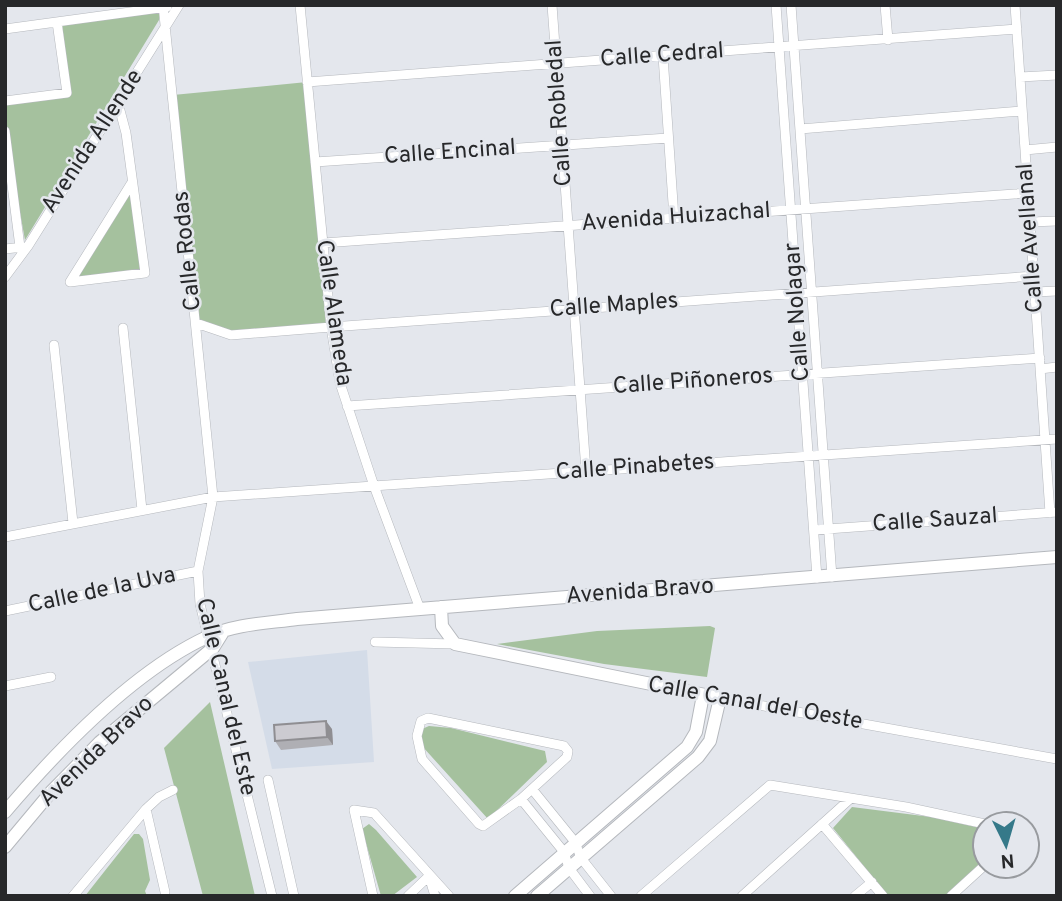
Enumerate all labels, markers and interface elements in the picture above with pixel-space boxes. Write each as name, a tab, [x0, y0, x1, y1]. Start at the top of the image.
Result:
street label: Calle Cedral	[599, 37, 725, 75]
street label: Calle Robledal	[540, 39, 580, 187]
street label: Avenida Allende	[36, 65, 150, 219]
street label: Calle Encinal	[383, 134, 517, 172]
street label: Calle Avellanal	[1011, 162, 1051, 314]
street label: Calle Rodas	[167, 190, 209, 312]
street label: Avenida Huizachal	[580, 197, 772, 239]
street label: Calle Alameda	[308, 238, 358, 388]
street label: Calle Nolagar	[779, 242, 817, 382]
street label: Calle Maples	[549, 287, 679, 325]
street label: Calle Piñoneros	[612, 362, 774, 402]
street label: Calle Pinabetes	[555, 448, 715, 488]
street label: Calle Sauzal	[871, 502, 999, 540]
street label: Calle de la Uva	[25, 561, 179, 621]
street label: Avenida Bravo	[565, 572, 715, 612]
street label: Calle Canal del Este	[188, 595, 262, 799]
street label: Calle Canal del Oeste	[645, 671, 865, 737]
street label: Avenida Bravo	[34, 690, 160, 814]
north arrow	[971, 810, 1041, 880]
text: N	[999, 847, 1015, 872]

